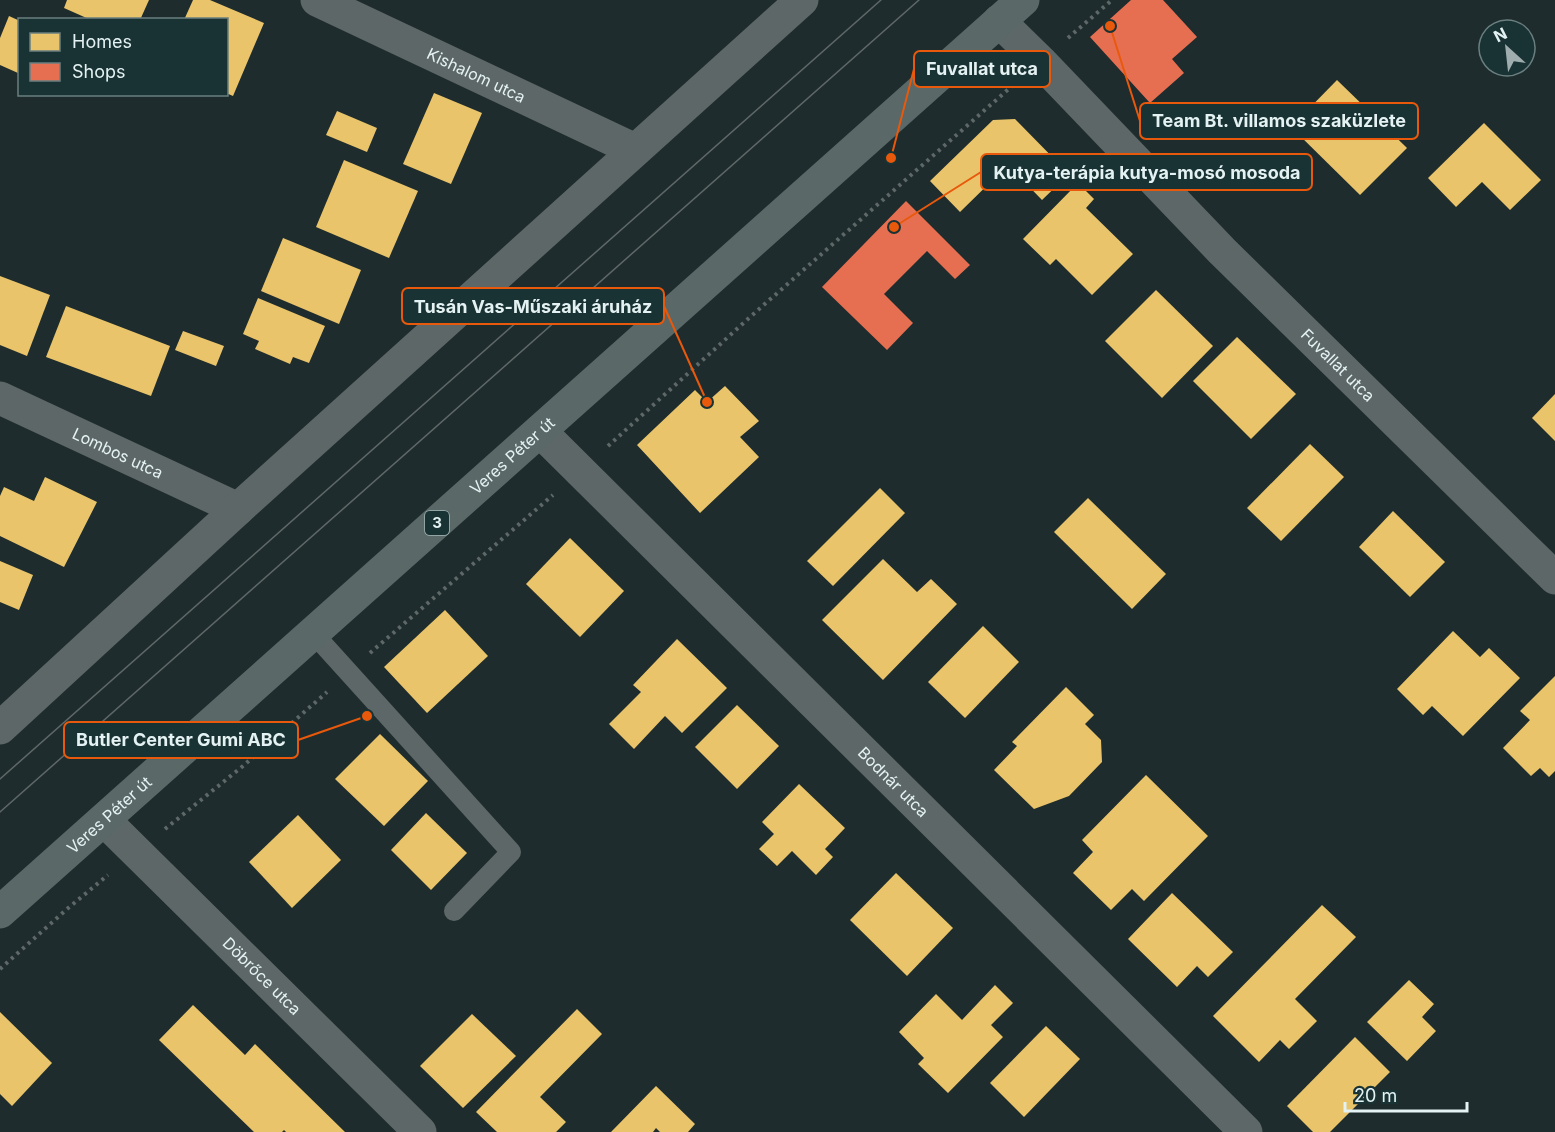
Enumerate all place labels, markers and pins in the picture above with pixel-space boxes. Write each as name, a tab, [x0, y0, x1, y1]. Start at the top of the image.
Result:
callout: Fuvallat utca	[914, 51, 1050, 87]
callout: Team Bt. villamos szaküzlete	[1140, 103, 1418, 139]
callout: Kutya-terápia kutya-mosó mosoda	[981, 154, 1312, 190]
callout: Tusán Vas-Műszaki áruház	[402, 288, 664, 324]
callout: Butler Center Gumi ABC	[64, 722, 298, 758]

